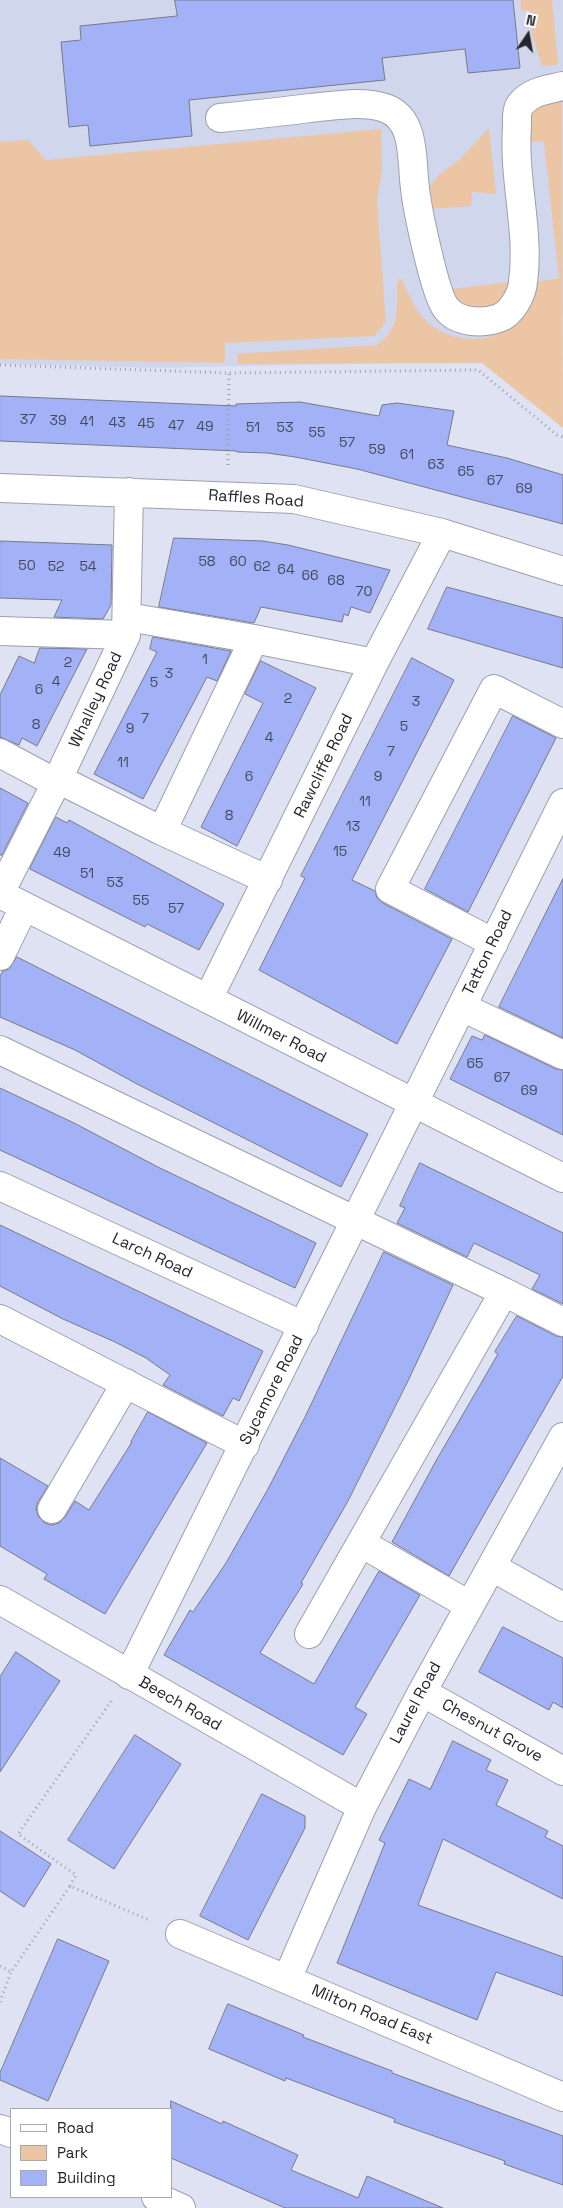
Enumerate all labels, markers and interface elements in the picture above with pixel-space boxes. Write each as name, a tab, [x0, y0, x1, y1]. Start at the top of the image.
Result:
north arrow	[503, 10, 553, 60]
text: N	[525, 11, 538, 30]
house number: 37	[20, 412, 36, 428]
house number: 39	[49, 413, 67, 429]
house number: 41	[80, 414, 94, 430]
house number: 43	[108, 415, 126, 431]
house number: 45	[137, 416, 155, 432]
house number: 47	[168, 418, 184, 434]
house number: 49	[196, 419, 214, 435]
house number: 51	[246, 420, 260, 436]
house number: 53	[277, 420, 293, 436]
house number: 55	[309, 425, 325, 441]
house number: 57	[339, 435, 355, 451]
house number: 59	[369, 442, 385, 458]
house number: 61	[400, 447, 414, 463]
house number: 63	[427, 457, 445, 473]
house number: 65	[458, 464, 474, 480]
house number: 67	[487, 473, 503, 489]
house number: 69	[515, 481, 533, 497]
street label: Raffles Road	[208, 486, 304, 512]
house number: 58	[198, 554, 216, 570]
house number: 60	[229, 554, 247, 570]
house number: 50	[18, 558, 36, 574]
house number: 52	[48, 559, 64, 575]
house number: 54	[79, 559, 97, 575]
house number: 62	[254, 559, 270, 575]
house number: 64	[277, 562, 295, 578]
house number: 66	[301, 568, 319, 584]
house number: 68	[327, 573, 345, 589]
house number: 70	[356, 584, 372, 600]
street label: Whalley Road	[65, 649, 127, 751]
house number: 1	[202, 652, 208, 668]
house number: 2	[64, 655, 72, 671]
house number: 3	[165, 666, 173, 682]
house number: 4	[52, 674, 60, 690]
house number: 5	[150, 675, 158, 691]
house number: 6	[35, 682, 43, 698]
house number: 2	[284, 691, 292, 707]
house number: 3	[412, 694, 420, 710]
house number: 7	[141, 711, 149, 727]
street label: Rawcliffe Road	[290, 711, 358, 821]
house number: 8	[32, 717, 40, 733]
house number: 5	[400, 719, 408, 735]
house number: 9	[126, 721, 134, 737]
house number: 4	[265, 730, 273, 746]
house number: 7	[387, 744, 395, 760]
house number: 11	[117, 755, 129, 771]
house number: 6	[245, 769, 253, 785]
house number: 9	[374, 769, 382, 785]
house number: 11	[359, 794, 371, 810]
house number: 8	[225, 808, 233, 824]
house number: 13	[346, 819, 360, 835]
house number: 15	[333, 844, 347, 860]
house number: 49	[53, 845, 71, 861]
house number: 51	[80, 866, 94, 882]
house number: 53	[107, 875, 123, 891]
house number: 55	[133, 893, 149, 909]
house number: 57	[168, 901, 184, 917]
street label: Tatton Road	[459, 907, 517, 999]
street label: Willmer Road	[233, 1006, 329, 1068]
house number: 65	[467, 1056, 483, 1072]
house number: 67	[494, 1070, 510, 1086]
house number: 69	[520, 1083, 538, 1099]
street label: Larch Road	[109, 1229, 195, 1283]
street label: Sycamore Road	[236, 1332, 308, 1448]
street label: Laurel Road	[386, 1659, 446, 1747]
street label: Beech Road	[135, 1673, 225, 1735]
street label: Chesnut Grove	[438, 1695, 546, 1767]
street label: Milton Road East	[309, 1981, 435, 2049]
legend	[10, 2108, 172, 2198]
text: Road	[57, 2118, 94, 2137]
text: Park	[57, 2143, 88, 2162]
text: Building	[57, 2168, 116, 2187]

